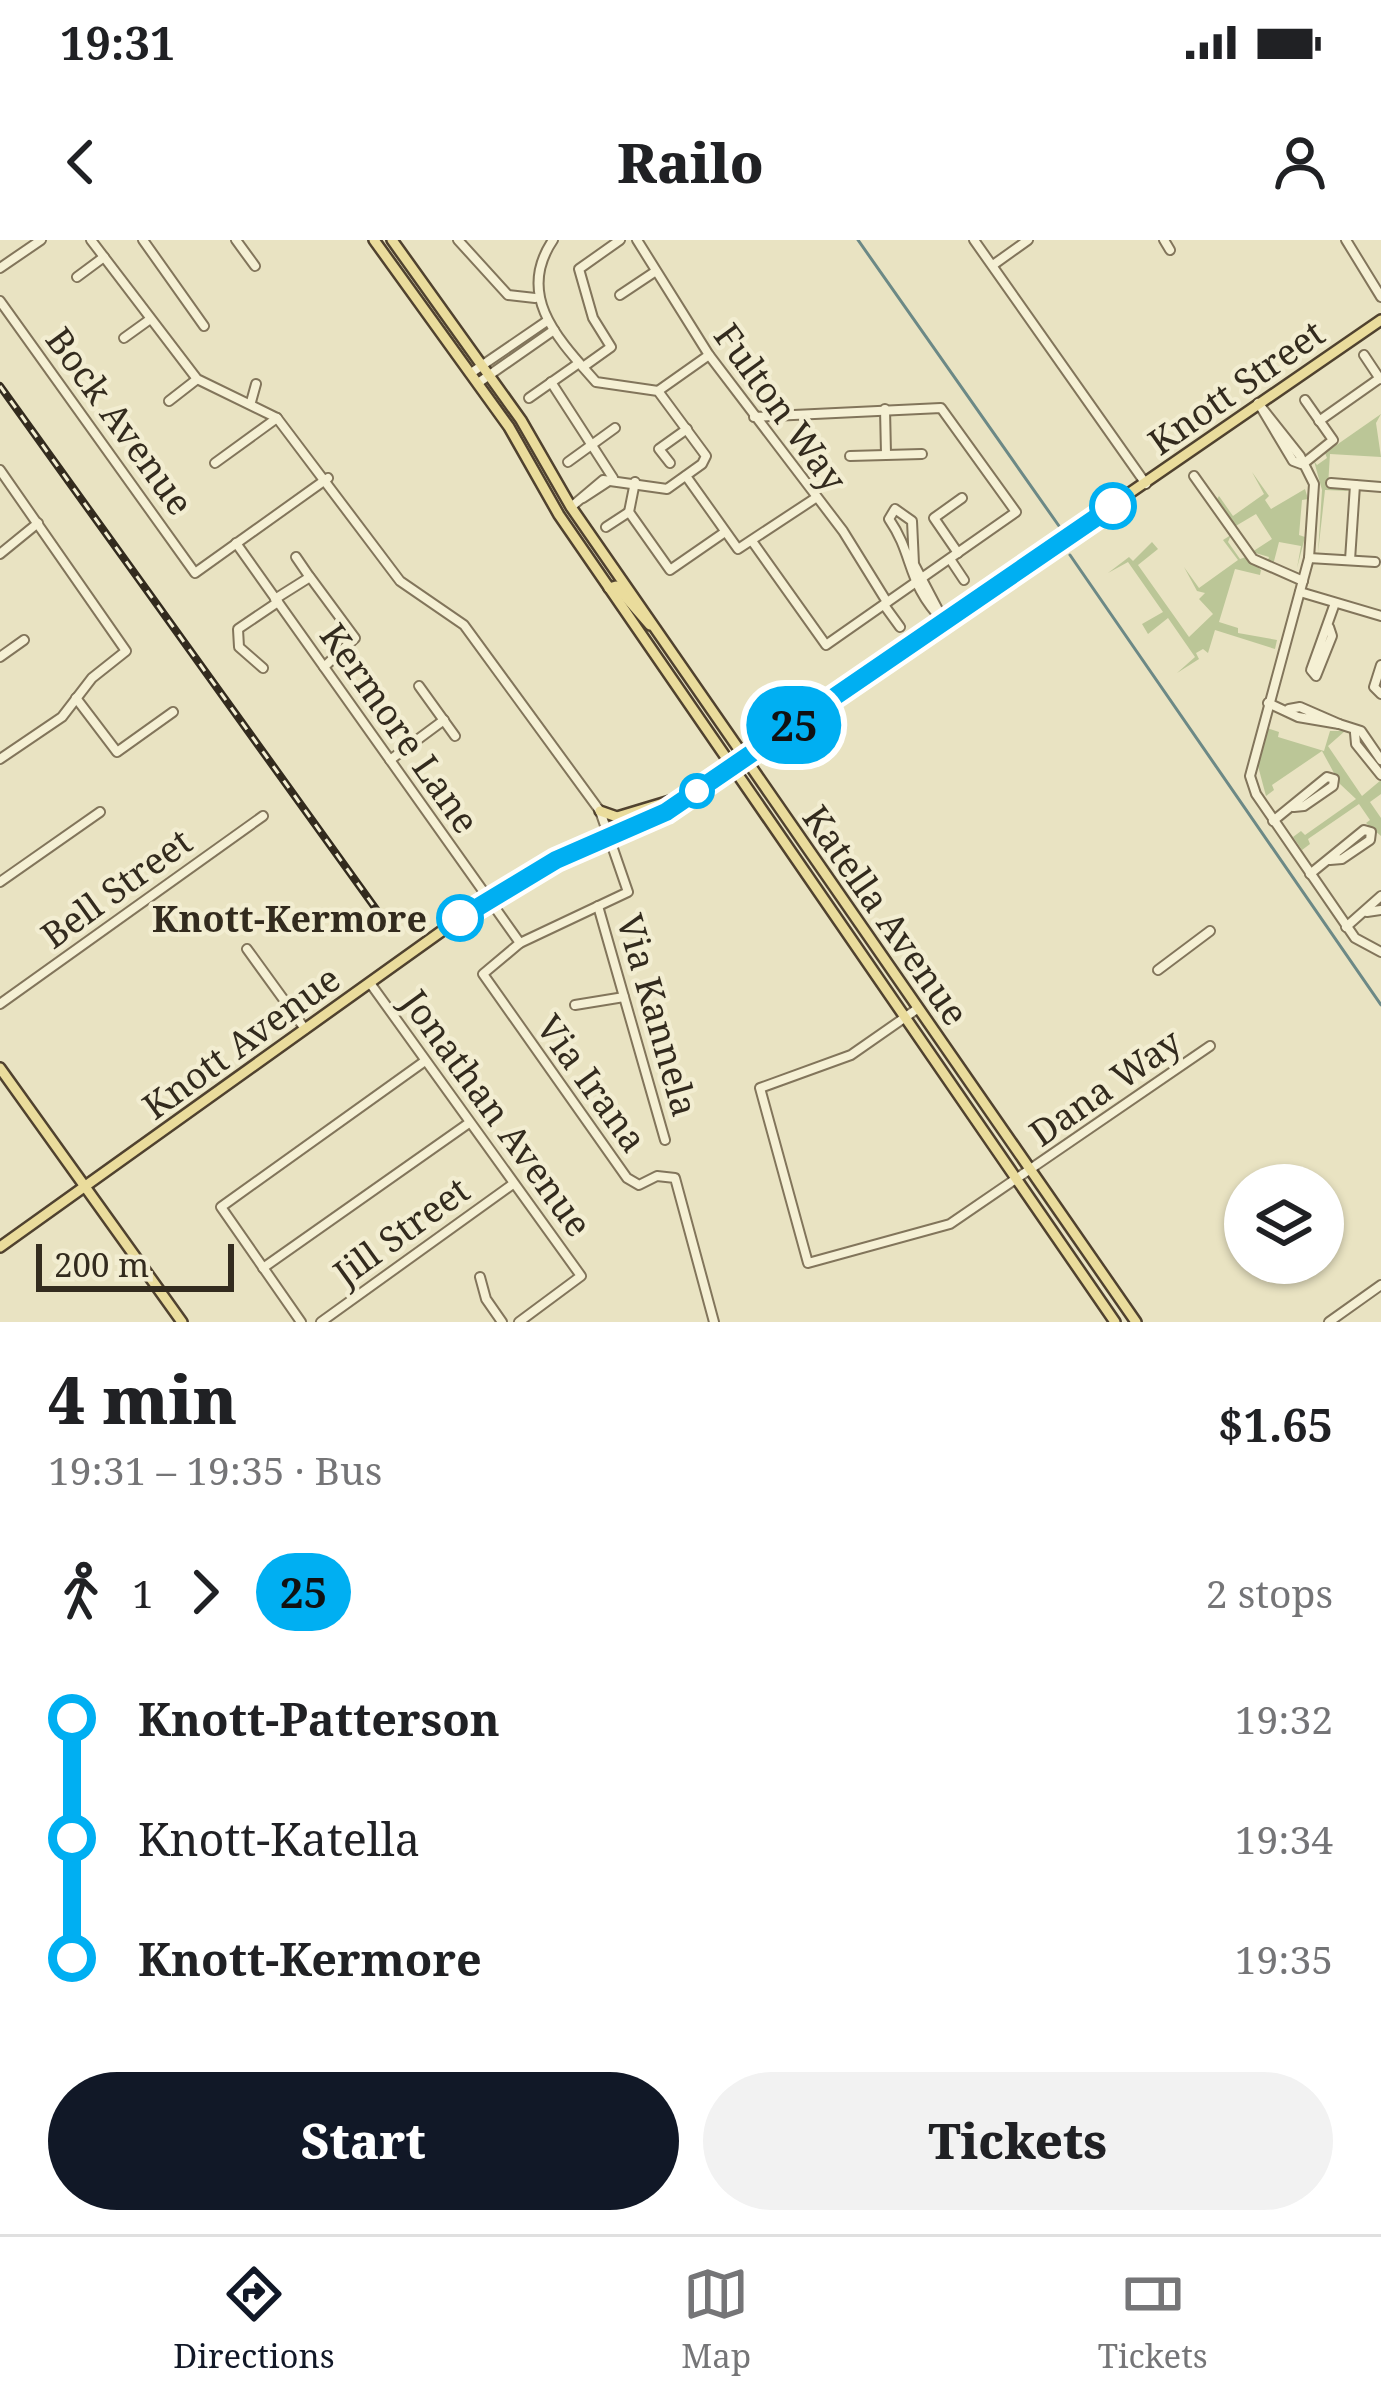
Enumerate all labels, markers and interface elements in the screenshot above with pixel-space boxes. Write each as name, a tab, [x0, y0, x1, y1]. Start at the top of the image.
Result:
text: 19:31	[60, 12, 175, 73]
text: Railo	[617, 125, 764, 199]
icon: back	[48, 129, 114, 195]
icon: person	[1267, 129, 1333, 195]
street label: Knott Street	[1138, 308, 1334, 466]
street label: Fulton Way	[703, 313, 859, 501]
street label: Bock Avenue	[35, 317, 205, 525]
unlabelled marker	[1091, 484, 1135, 528]
street label: Kermore Lane	[309, 613, 491, 843]
line badge: 25	[740, 686, 848, 764]
text: 25	[770, 696, 818, 753]
unlabelled marker	[681, 775, 713, 807]
street label: Katella Avenue	[792, 795, 980, 1035]
street label: Bell Street	[31, 817, 201, 959]
place label: Knott-Kermore	[152, 894, 427, 943]
marker: Knott-Kermore	[438, 896, 482, 940]
street label: Via Kannela	[606, 908, 710, 1122]
street label: Knott Avenue	[133, 954, 349, 1130]
street label: Jonathan Avenue	[390, 979, 603, 1246]
street label: Via Irana	[526, 1004, 658, 1162]
street label: Dana Way	[1020, 1017, 1191, 1157]
map controls	[1224, 1164, 1344, 1284]
button: layers	[1224, 1164, 1344, 1284]
street label: Jill Street	[322, 1165, 479, 1297]
scale bar	[36, 1238, 234, 1291]
text: 200 m	[54, 1242, 149, 1287]
text: 4 min	[48, 1353, 238, 1443]
text: $1.65	[1218, 1394, 1333, 1455]
text: 19:31 – 19:35 · Bus	[48, 1443, 382, 1496]
icon: walk	[48, 1559, 114, 1625]
icon: forward	[172, 1559, 238, 1625]
text: 25	[280, 1563, 327, 1620]
text: 1	[132, 1566, 154, 1619]
text: 2 stops	[1206, 1566, 1333, 1619]
text: Knott-Patterson	[138, 1688, 500, 1749]
text: 19:32	[1235, 1692, 1333, 1745]
text: Knott-Katella	[138, 1808, 420, 1869]
text: 19:34	[1235, 1812, 1333, 1865]
text: Knott-Kermore	[138, 1928, 482, 1989]
text: 19:35	[1235, 1932, 1333, 1985]
button: Start	[48, 2072, 679, 2210]
button: Tickets	[703, 2072, 1333, 2210]
tab: Directions	[173, 2261, 335, 2378]
tab: Map	[681, 2261, 751, 2378]
tab: Tickets	[1098, 2261, 1208, 2378]

